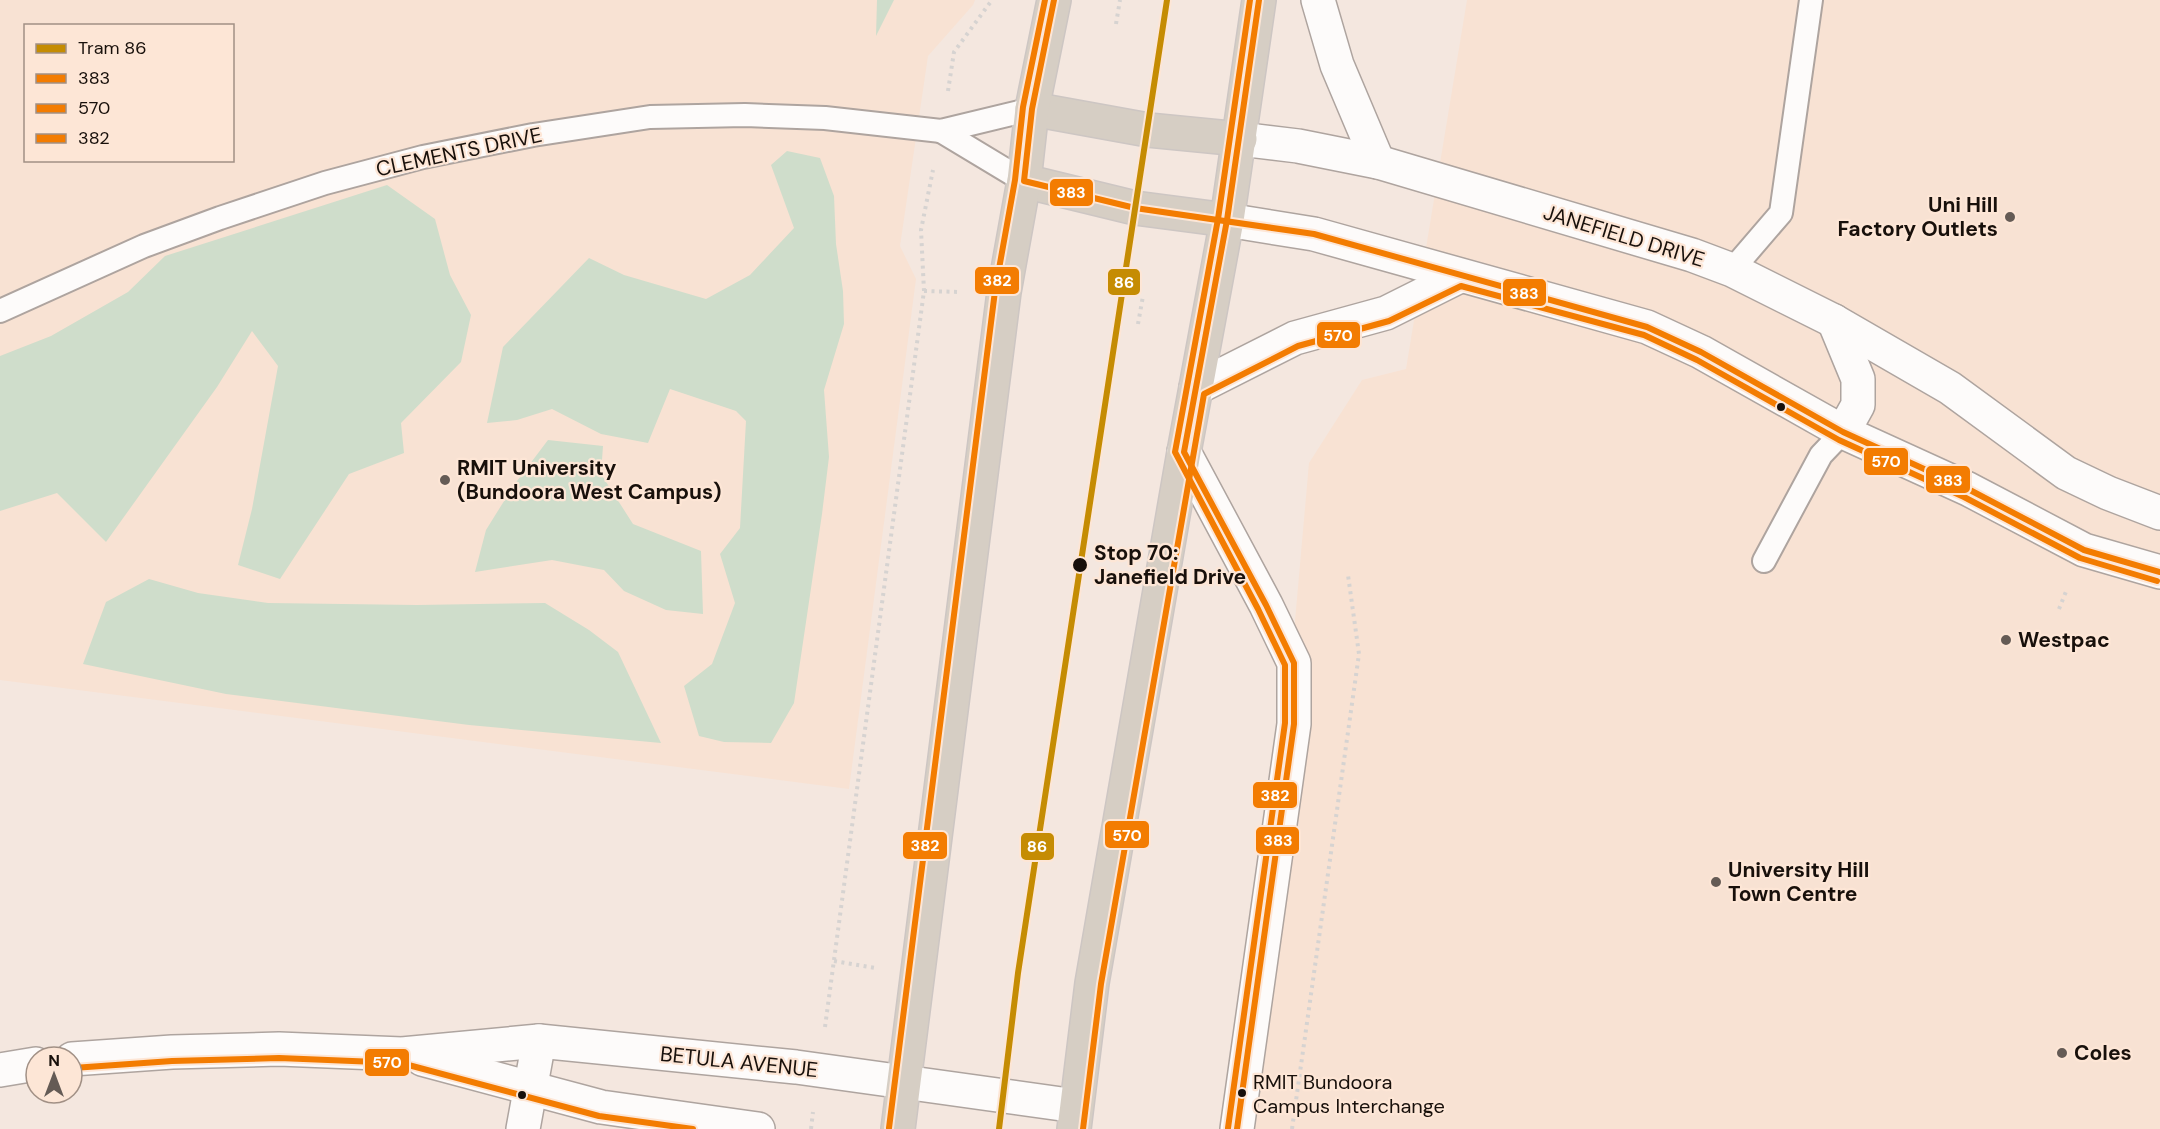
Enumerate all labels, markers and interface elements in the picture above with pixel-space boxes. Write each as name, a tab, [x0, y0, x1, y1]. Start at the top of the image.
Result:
legend	[24, 24, 234, 162]
text: Tram 86	[78, 36, 147, 60]
text: 383	[78, 66, 110, 90]
text: 570	[78, 96, 110, 120]
street label: CLEMENTS DRIVE	[373, 121, 545, 183]
text: 382	[78, 126, 110, 150]
line badge: 383	[1049, 178, 1094, 207]
text: 383	[1056, 182, 1086, 203]
place label: Uni Hill Factory Outlets	[1838, 191, 1998, 243]
street label: JANEFIELD DRIVE	[1540, 198, 1708, 274]
marker: Uni Hill Factory Outlets	[2003, 210, 2017, 224]
line badge: 382	[974, 266, 1020, 295]
line badge: 86	[1107, 268, 1141, 296]
text: 382	[983, 270, 1011, 291]
text: 86	[1114, 272, 1134, 293]
line badge: 383	[1502, 278, 1547, 307]
text: 383	[1509, 283, 1539, 304]
line badge: 570	[1316, 321, 1361, 349]
text: 570	[1323, 325, 1353, 346]
unlabelled marker	[1775, 401, 1787, 413]
line badge: 570	[1863, 447, 1909, 476]
text: 570	[1871, 451, 1901, 472]
place label: RMIT University (Bundoora West Campus)	[457, 454, 721, 506]
line badge: 383	[1925, 465, 1971, 494]
text: 383	[1933, 470, 1963, 491]
marker: RMIT University (Bundoora West Campus)	[438, 473, 452, 487]
place label: Stop 70: Janefield Drive	[1094, 539, 1246, 591]
marker: Stop 70: Janefield Drive	[1071, 556, 1089, 574]
place label: Westpac	[2018, 626, 2110, 654]
marker: Westpac	[1999, 633, 2013, 647]
line badge: 382	[1252, 781, 1298, 809]
text: 382	[1261, 785, 1289, 806]
line badge: 570	[1104, 820, 1150, 849]
text: 570	[1112, 825, 1142, 846]
line badge: 383	[1255, 826, 1300, 855]
text: 383	[1263, 830, 1293, 851]
line badge: 382	[902, 831, 948, 860]
line badge: 86	[1020, 832, 1055, 861]
text: 382	[911, 835, 939, 856]
text: 86	[1027, 836, 1047, 857]
place label: University Hill Town Centre	[1728, 856, 1869, 908]
marker: University Hill Town Centre	[1709, 875, 1723, 889]
place label: Coles	[2074, 1039, 2132, 1067]
street label: BETULA AVENUE	[659, 1040, 819, 1084]
north arrow	[24, 1045, 84, 1105]
marker: Coles	[2055, 1046, 2069, 1060]
line badge: 570	[364, 1048, 410, 1077]
text: N	[48, 1050, 60, 1071]
text: 570	[372, 1052, 402, 1073]
place label: RMIT Bundoora Campus Interchange	[1253, 1069, 1445, 1119]
marker: RMIT Bundoora Campus Interchange	[1236, 1087, 1248, 1099]
unlabelled marker	[516, 1089, 528, 1101]

